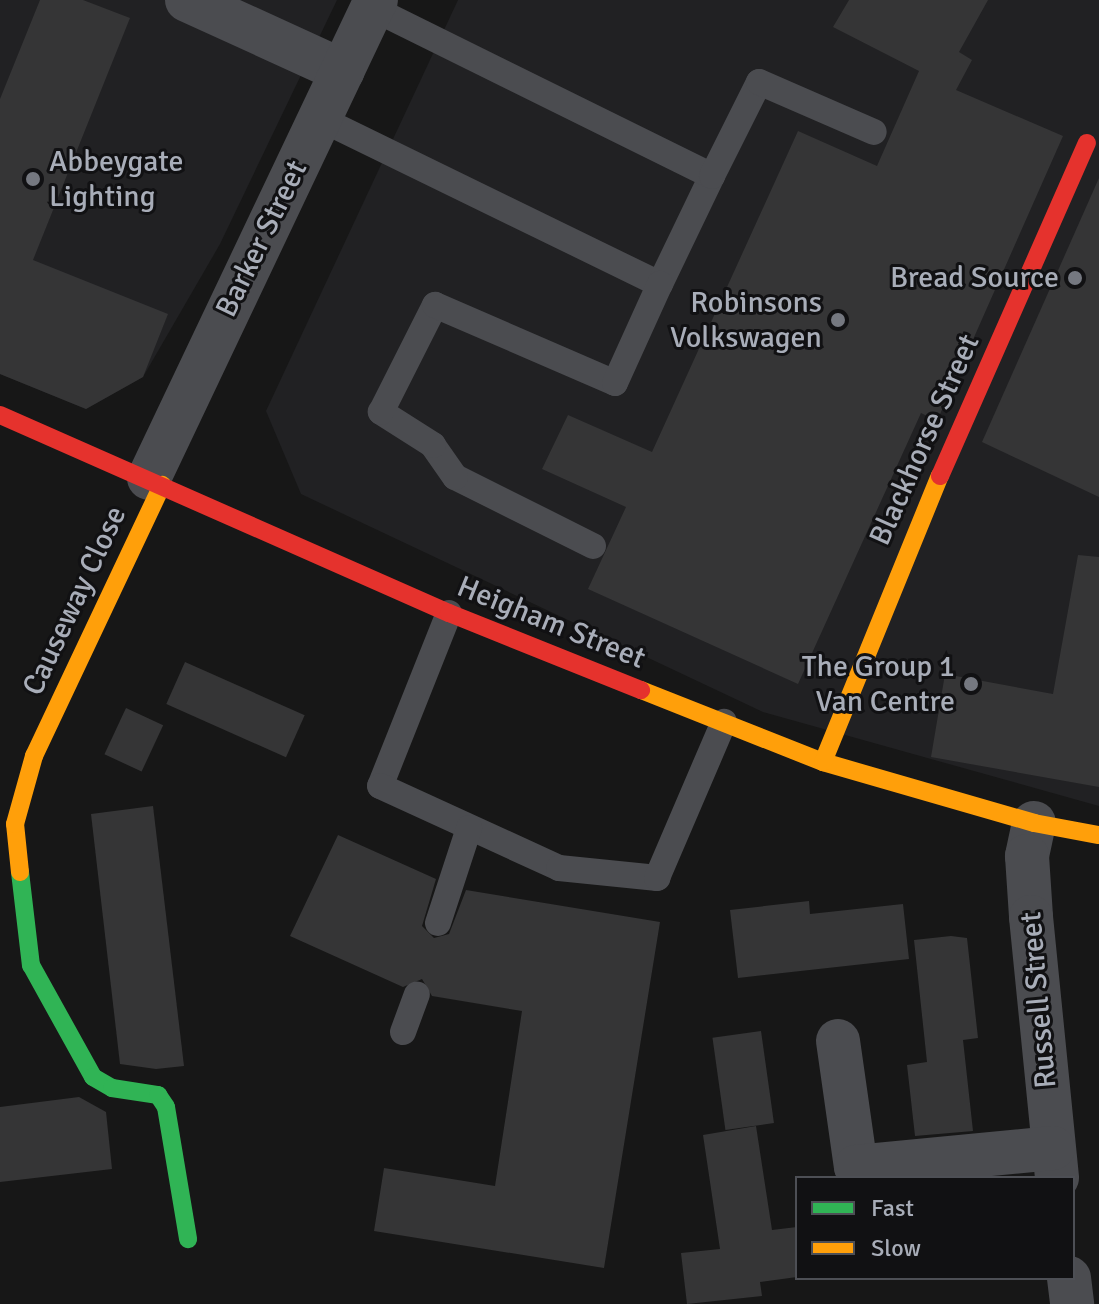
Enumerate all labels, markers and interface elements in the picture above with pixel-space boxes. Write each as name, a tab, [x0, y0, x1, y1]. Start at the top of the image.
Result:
place label: Abbeygate Lighting	[49, 144, 183, 214]
street label: Barker Street	[209, 155, 315, 323]
marker: Abbeygate Lighting	[24, 170, 42, 188]
place label: Bread Source	[890, 260, 1059, 296]
marker: Bread Source	[1066, 269, 1084, 287]
place label: Robinsons Volkswagen	[670, 285, 822, 356]
marker: Robinsons Volkswagen	[829, 311, 847, 329]
street label: Blackhorse Street	[862, 329, 988, 551]
street label: Causeway Close	[15, 501, 135, 701]
street label: Heigham Street	[452, 569, 650, 677]
place label: The Group 1 Van Centre	[802, 649, 955, 720]
marker: The Group 1 Van Centre	[962, 675, 980, 693]
street label: Russell Street	[1013, 910, 1065, 1090]
legend	[795, 1176, 1075, 1280]
text: Fast	[871, 1193, 914, 1223]
text: Slow	[871, 1233, 921, 1263]

